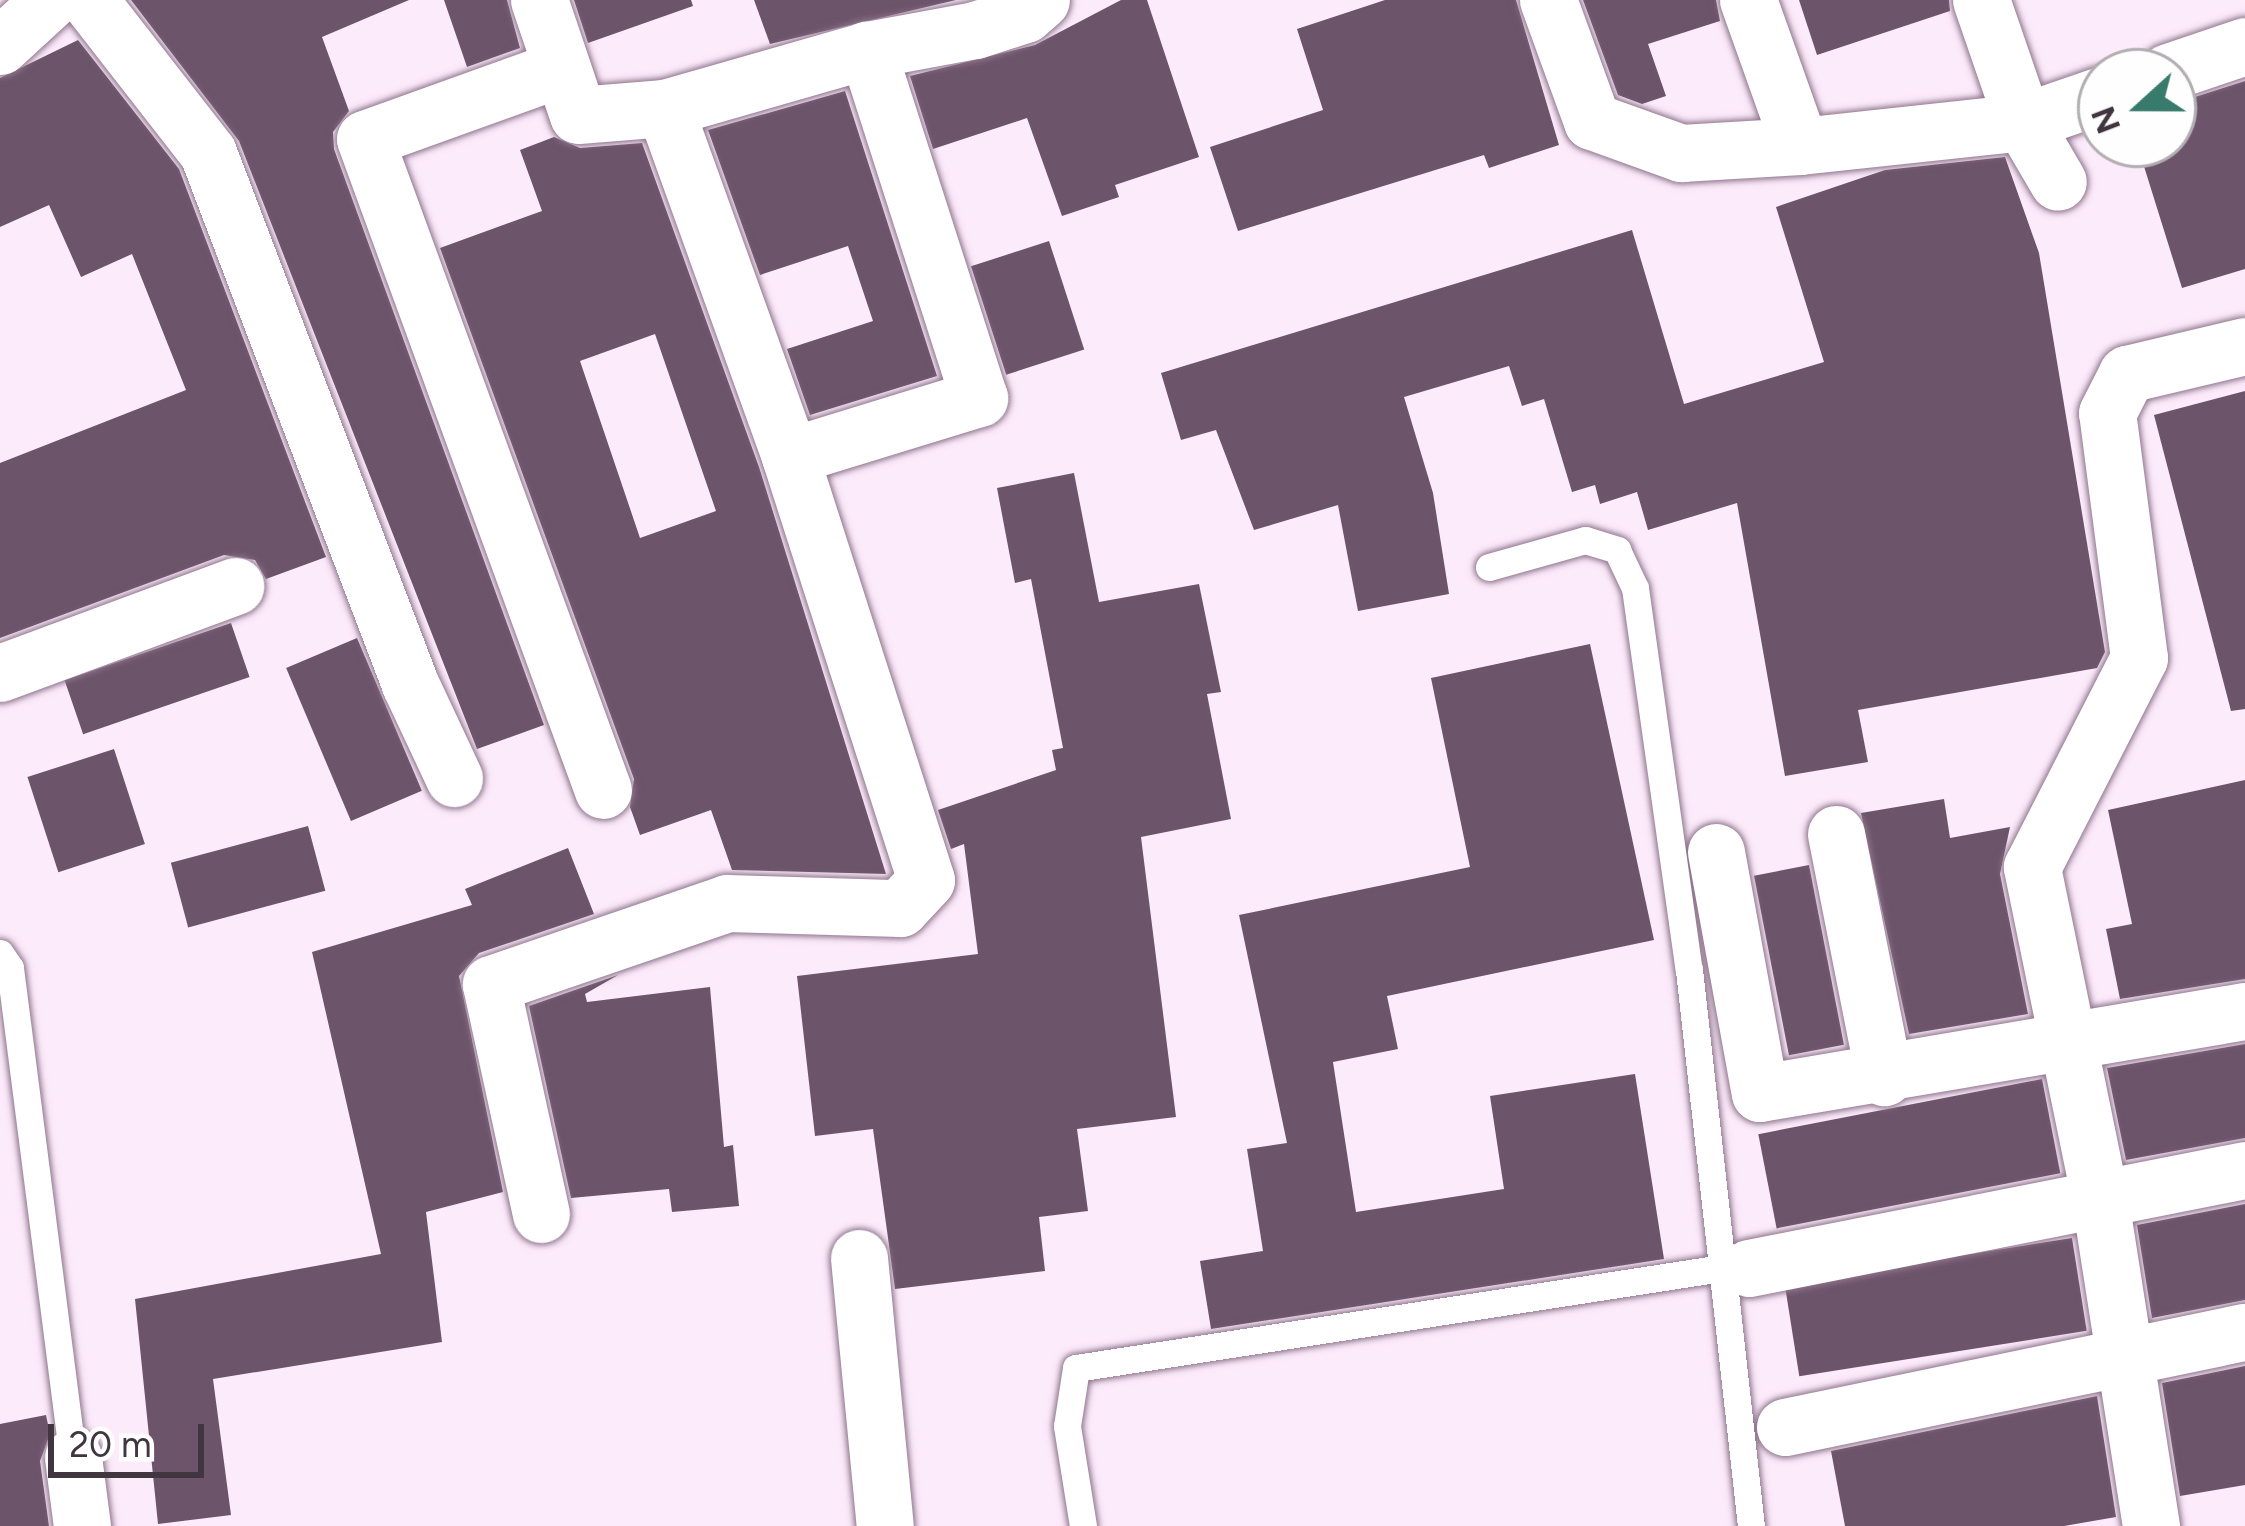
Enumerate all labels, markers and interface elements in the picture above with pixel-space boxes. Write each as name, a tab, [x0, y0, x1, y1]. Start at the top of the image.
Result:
north arrow	[2077, 48, 2197, 168]
text: N	[2083, 101, 2129, 139]
scale bar	[54, 1400, 210, 1474]
text: 20 m	[69, 1423, 152, 1466]

